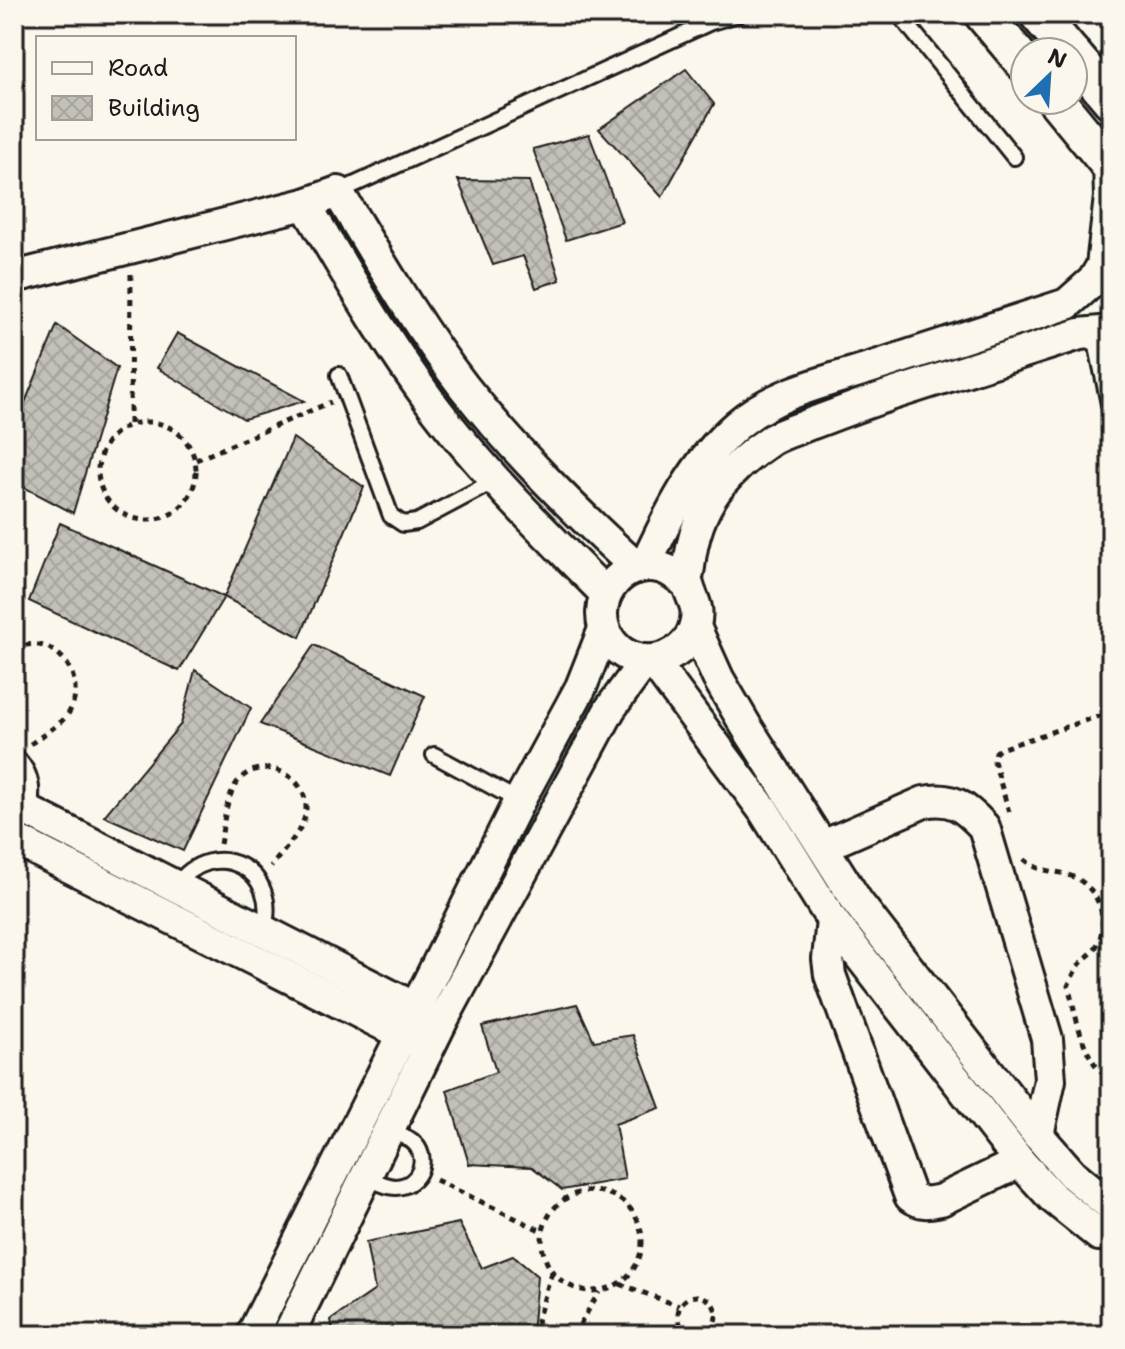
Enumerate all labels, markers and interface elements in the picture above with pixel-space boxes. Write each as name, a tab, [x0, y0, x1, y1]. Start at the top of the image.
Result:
legend	[36, 36, 296, 140]
north arrow	[1009, 36, 1089, 116]
text: N	[1043, 42, 1071, 75]
text: Road	[108, 52, 168, 84]
text: Building	[108, 92, 200, 124]

